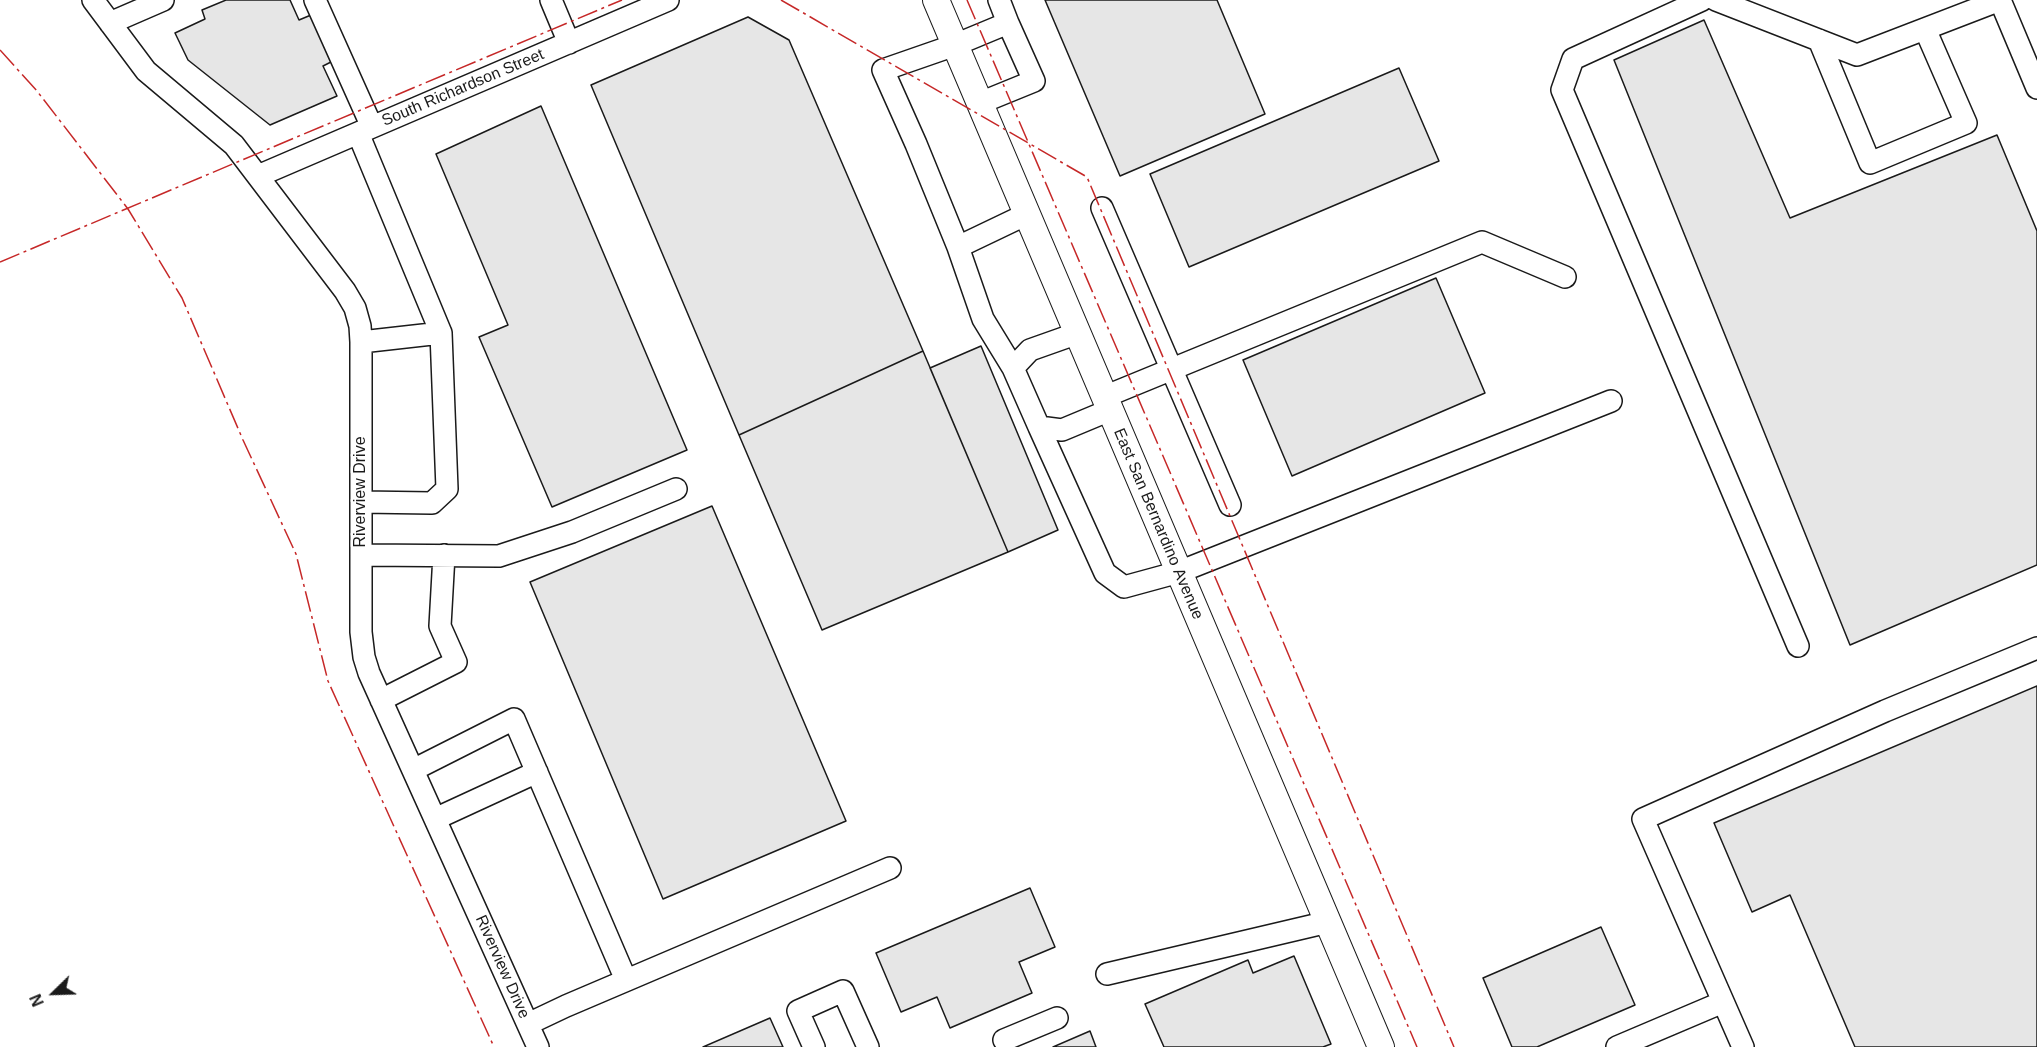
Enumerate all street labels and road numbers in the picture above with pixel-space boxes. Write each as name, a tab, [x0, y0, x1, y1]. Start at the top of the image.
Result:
street label: South Richardson Street	[379, 45, 547, 131]
street label: East San Bernardino Avenue	[1109, 425, 1207, 623]
street label: Riverview Drive	[351, 436, 371, 548]
street label: Riverview Drive	[471, 912, 533, 1022]

